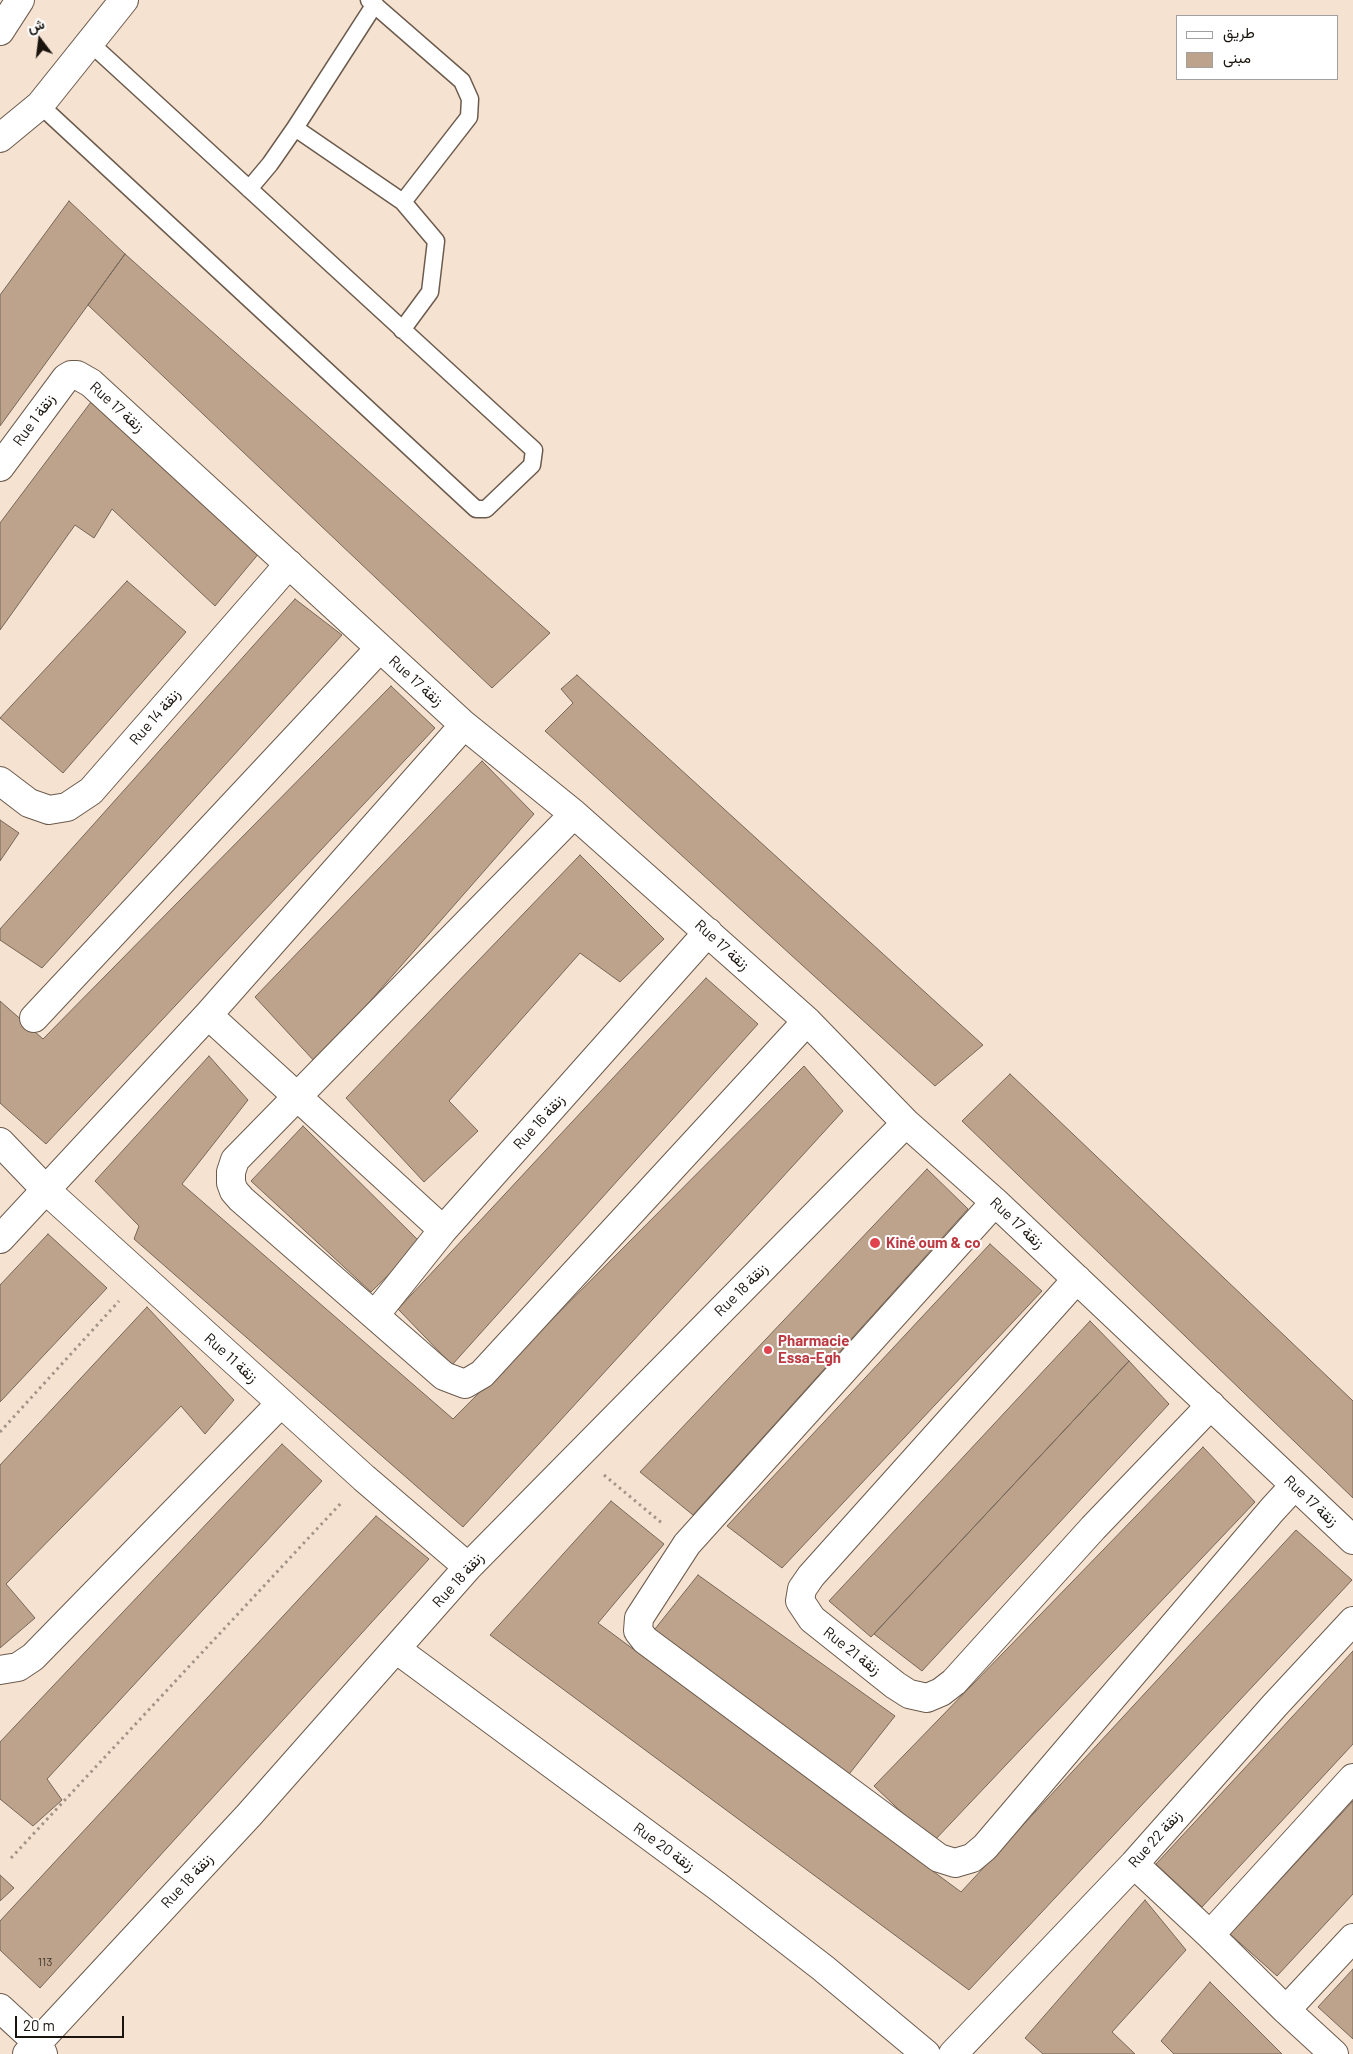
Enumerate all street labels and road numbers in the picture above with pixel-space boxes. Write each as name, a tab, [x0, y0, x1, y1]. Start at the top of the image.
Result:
street label: Rue 17 زنقة	[86, 378, 148, 436]
street label: Rue 1 زنقة	[9, 390, 59, 450]
street label: Rue 17 زنقة	[385, 652, 447, 710]
street label: Rue 14 زنقة	[126, 685, 184, 749]
street label: Rue 17 زنقة	[691, 916, 753, 974]
street label: Rue 16 زنقة	[510, 1091, 568, 1153]
street label: Rue 17 زنقة	[986, 1194, 1048, 1252]
street label: Rue 18 زنقة	[711, 1260, 771, 1320]
street label: Rue 11 زنقة	[201, 1329, 261, 1387]
street label: Rue 17 زنقة	[1280, 1472, 1342, 1530]
street label: Rue 18 زنقة	[429, 1549, 487, 1611]
street label: Rue 21 زنقة	[820, 1623, 884, 1679]
street label: Rue 22 زنقة	[1125, 1807, 1185, 1871]
street label: Rue 20 زنقة	[630, 1819, 698, 1875]
street label: Rue 18 زنقة	[157, 1850, 217, 1912]

